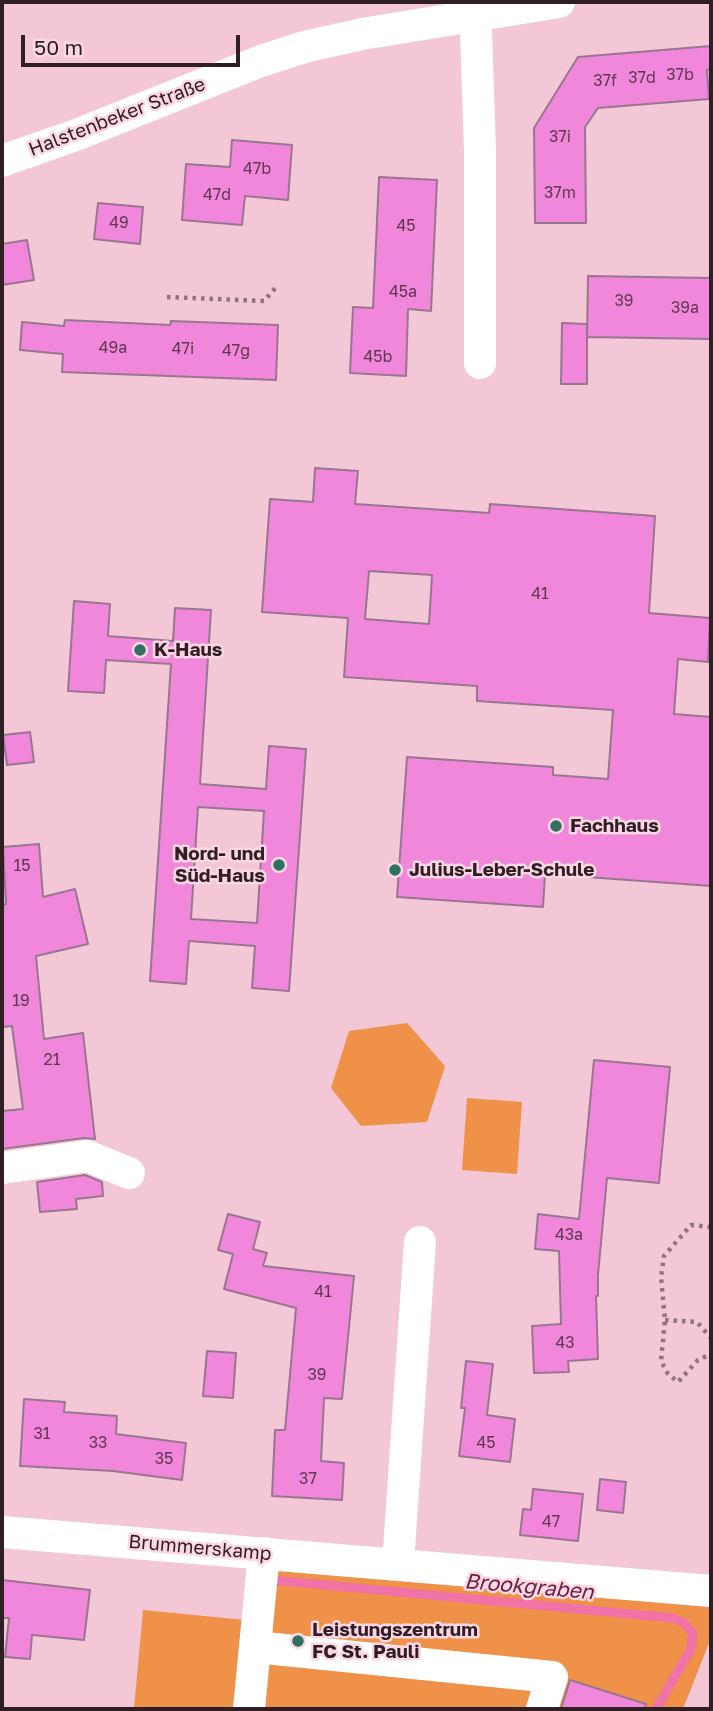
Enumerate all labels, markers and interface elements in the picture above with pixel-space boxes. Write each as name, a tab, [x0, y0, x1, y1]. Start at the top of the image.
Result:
scale bar	[24, 21, 243, 65]
text: 50 m	[34, 34, 83, 60]
house number: 37b	[666, 65, 694, 85]
house number: 37d	[628, 68, 656, 88]
house number: 37f	[593, 71, 617, 91]
street label: Halstenbeker Straße	[26, 73, 208, 161]
house number: 37i	[549, 127, 571, 147]
house number: 47b	[243, 159, 271, 179]
house number: 37m	[544, 183, 576, 203]
house number: 47d	[203, 185, 231, 205]
house number: 49	[109, 213, 129, 233]
house number: 45	[396, 216, 416, 236]
house number: 45a	[389, 282, 417, 302]
house number: 39	[614, 291, 634, 311]
house number: 39a	[671, 298, 699, 318]
house number: 49a	[99, 338, 127, 358]
house number: 47i	[172, 339, 194, 359]
house number: 47g	[222, 341, 250, 361]
house number: 45b	[364, 347, 392, 367]
house number: 41	[531, 584, 549, 604]
place label: K-Haus	[154, 639, 222, 661]
marker: K-Haus	[132, 642, 148, 658]
place label: Fachhaus	[570, 815, 659, 837]
marker: Fachhaus	[548, 818, 564, 834]
place label: Nord- und Süd-Haus	[174, 843, 265, 887]
house number: 15	[13, 856, 31, 876]
marker: Nord- und Süd-Haus	[271, 857, 287, 873]
place label: Julius-Leber-Schule	[409, 859, 594, 881]
marker: Julius-Leber-Schule	[387, 862, 403, 878]
house number: 19	[12, 991, 30, 1011]
house number: 21	[43, 1050, 61, 1070]
house number: 43a	[555, 1225, 583, 1245]
house number: 41	[314, 1282, 332, 1302]
house number: 43	[555, 1333, 575, 1353]
house number: 39	[307, 1365, 327, 1385]
house number: 31	[33, 1424, 51, 1444]
house number: 33	[89, 1433, 107, 1453]
house number: 45	[476, 1433, 496, 1453]
house number: 35	[155, 1449, 173, 1469]
house number: 37	[299, 1469, 317, 1489]
house number: 47	[542, 1512, 560, 1532]
street label: Brummerskamp	[128, 1530, 272, 1566]
water label: Brookgraben	[463, 1569, 595, 1605]
place label: Leistungszentrum FC St. Pauli	[312, 1619, 478, 1663]
marker: Leistungszentrum FC St. Pauli	[290, 1633, 306, 1649]

